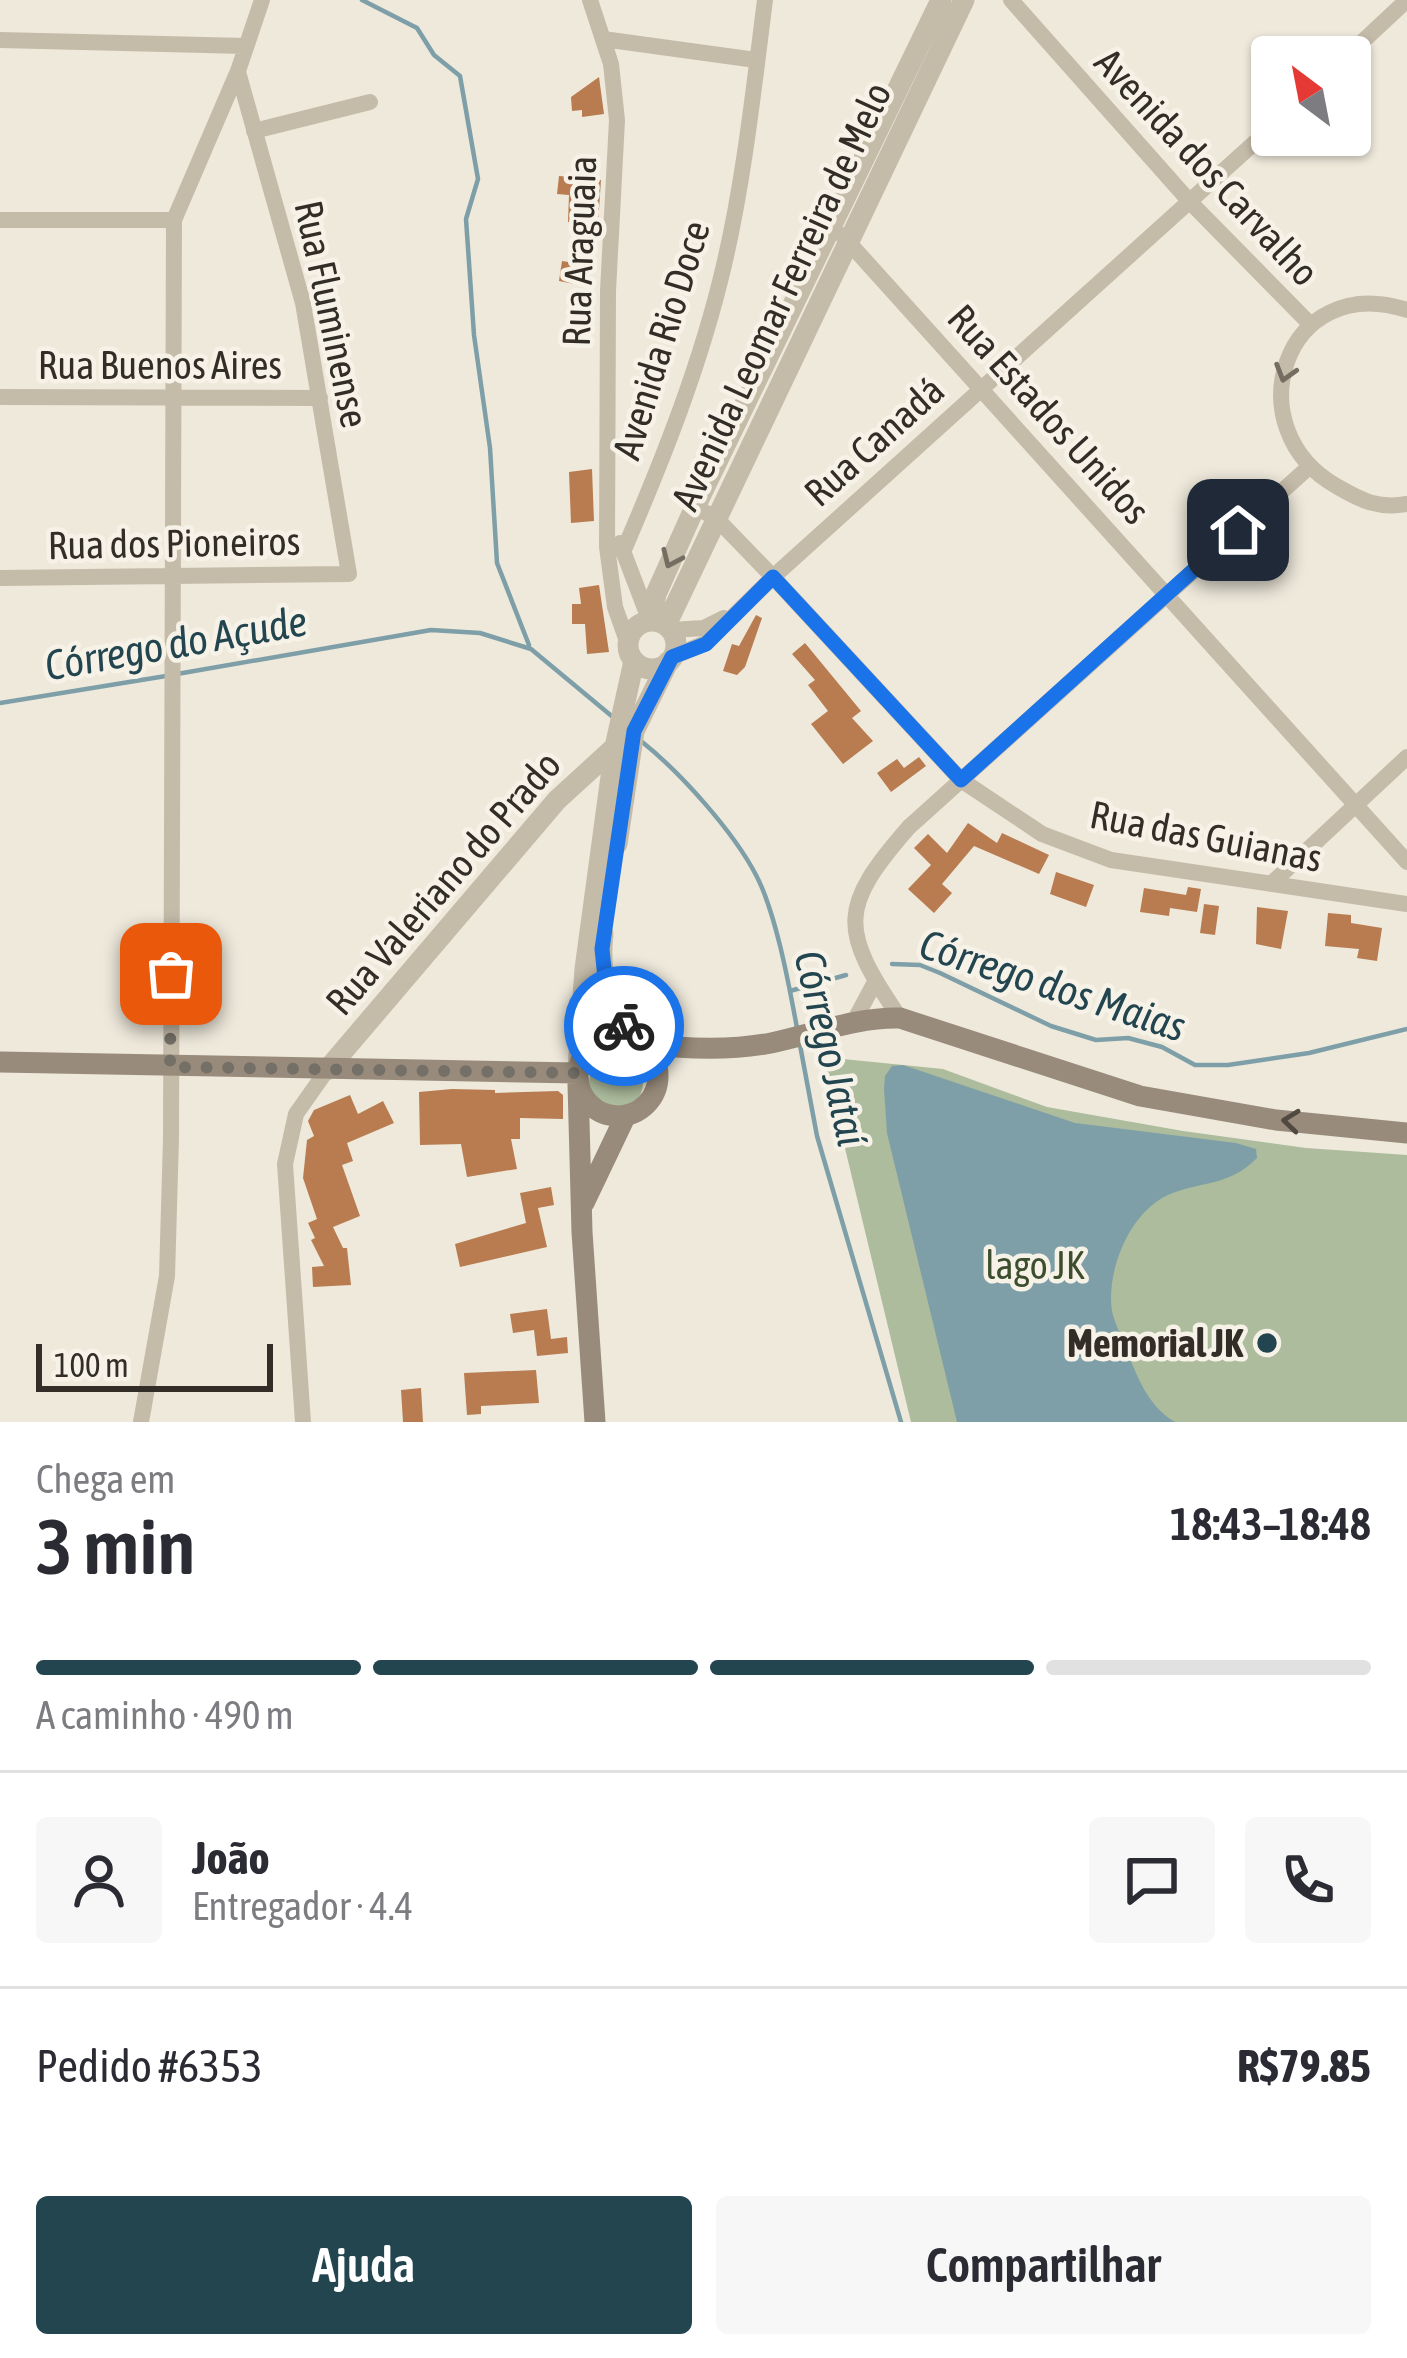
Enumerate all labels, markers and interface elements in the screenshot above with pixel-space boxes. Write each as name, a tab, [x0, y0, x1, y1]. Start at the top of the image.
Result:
north arrow	[1251, 36, 1371, 156]
map controls	[1251, 36, 1371, 156]
street label: Avenida dos Carvalho	[1086, 40, 1328, 294]
street label: Avenida Leomar Ferreira de Melo	[662, 75, 900, 517]
street label: Rua Araguaia	[554, 155, 604, 347]
street label: Rua Fluminense	[286, 197, 378, 431]
street label: Avenida Rio Doce	[604, 216, 718, 464]
street label: Rua Estados Unidos	[939, 296, 1159, 532]
street label: Rua Buenos Aires	[38, 343, 282, 387]
one-way arrow	[1274, 362, 1299, 383]
street label: Rua Canadá	[796, 367, 952, 515]
pin	[1187, 479, 1289, 581]
icon: home	[1205, 497, 1271, 563]
street label: Rua dos Pioneiros	[47, 519, 301, 567]
one-way arrow	[662, 547, 686, 568]
water label: Córrego do Açude	[41, 596, 311, 690]
street label: Rua Valeriano do Prado	[317, 743, 569, 1023]
street label: Rua das Guianas	[1086, 792, 1326, 880]
water label: Córrego dos Maias	[914, 919, 1192, 1051]
pin	[120, 923, 222, 1025]
icon: bag	[138, 941, 204, 1007]
water label: Córrego Jataí	[785, 946, 877, 1151]
courier	[564, 966, 684, 1086]
icon: bike	[591, 993, 657, 1059]
one-way arrow	[1281, 1109, 1300, 1134]
park label: lago JK	[985, 1243, 1085, 1287]
place label: Memorial JK	[1067, 1321, 1244, 1365]
marker: Memorial JK	[1254, 1330, 1280, 1356]
scale bar	[36, 1338, 273, 1391]
text: 100 m	[54, 1346, 129, 1384]
text: Chega em	[36, 1457, 175, 1501]
text: 18:43–18:48	[1170, 1498, 1371, 1550]
text: 3 min	[36, 1501, 195, 1591]
text: A caminho · 490 m	[36, 1693, 294, 1737]
button: person	[36, 1817, 162, 1943]
button: chat	[1089, 1817, 1215, 1943]
button: phone	[1245, 1817, 1371, 1943]
text: João	[192, 1832, 270, 1884]
text: Entregador · 4.4	[192, 1884, 413, 1928]
text: Pedido #6353	[36, 2040, 263, 2092]
text: R$79.85	[1237, 2040, 1371, 2092]
button: Ajuda	[36, 2196, 692, 2334]
button: Compartilhar	[716, 2196, 1371, 2334]

